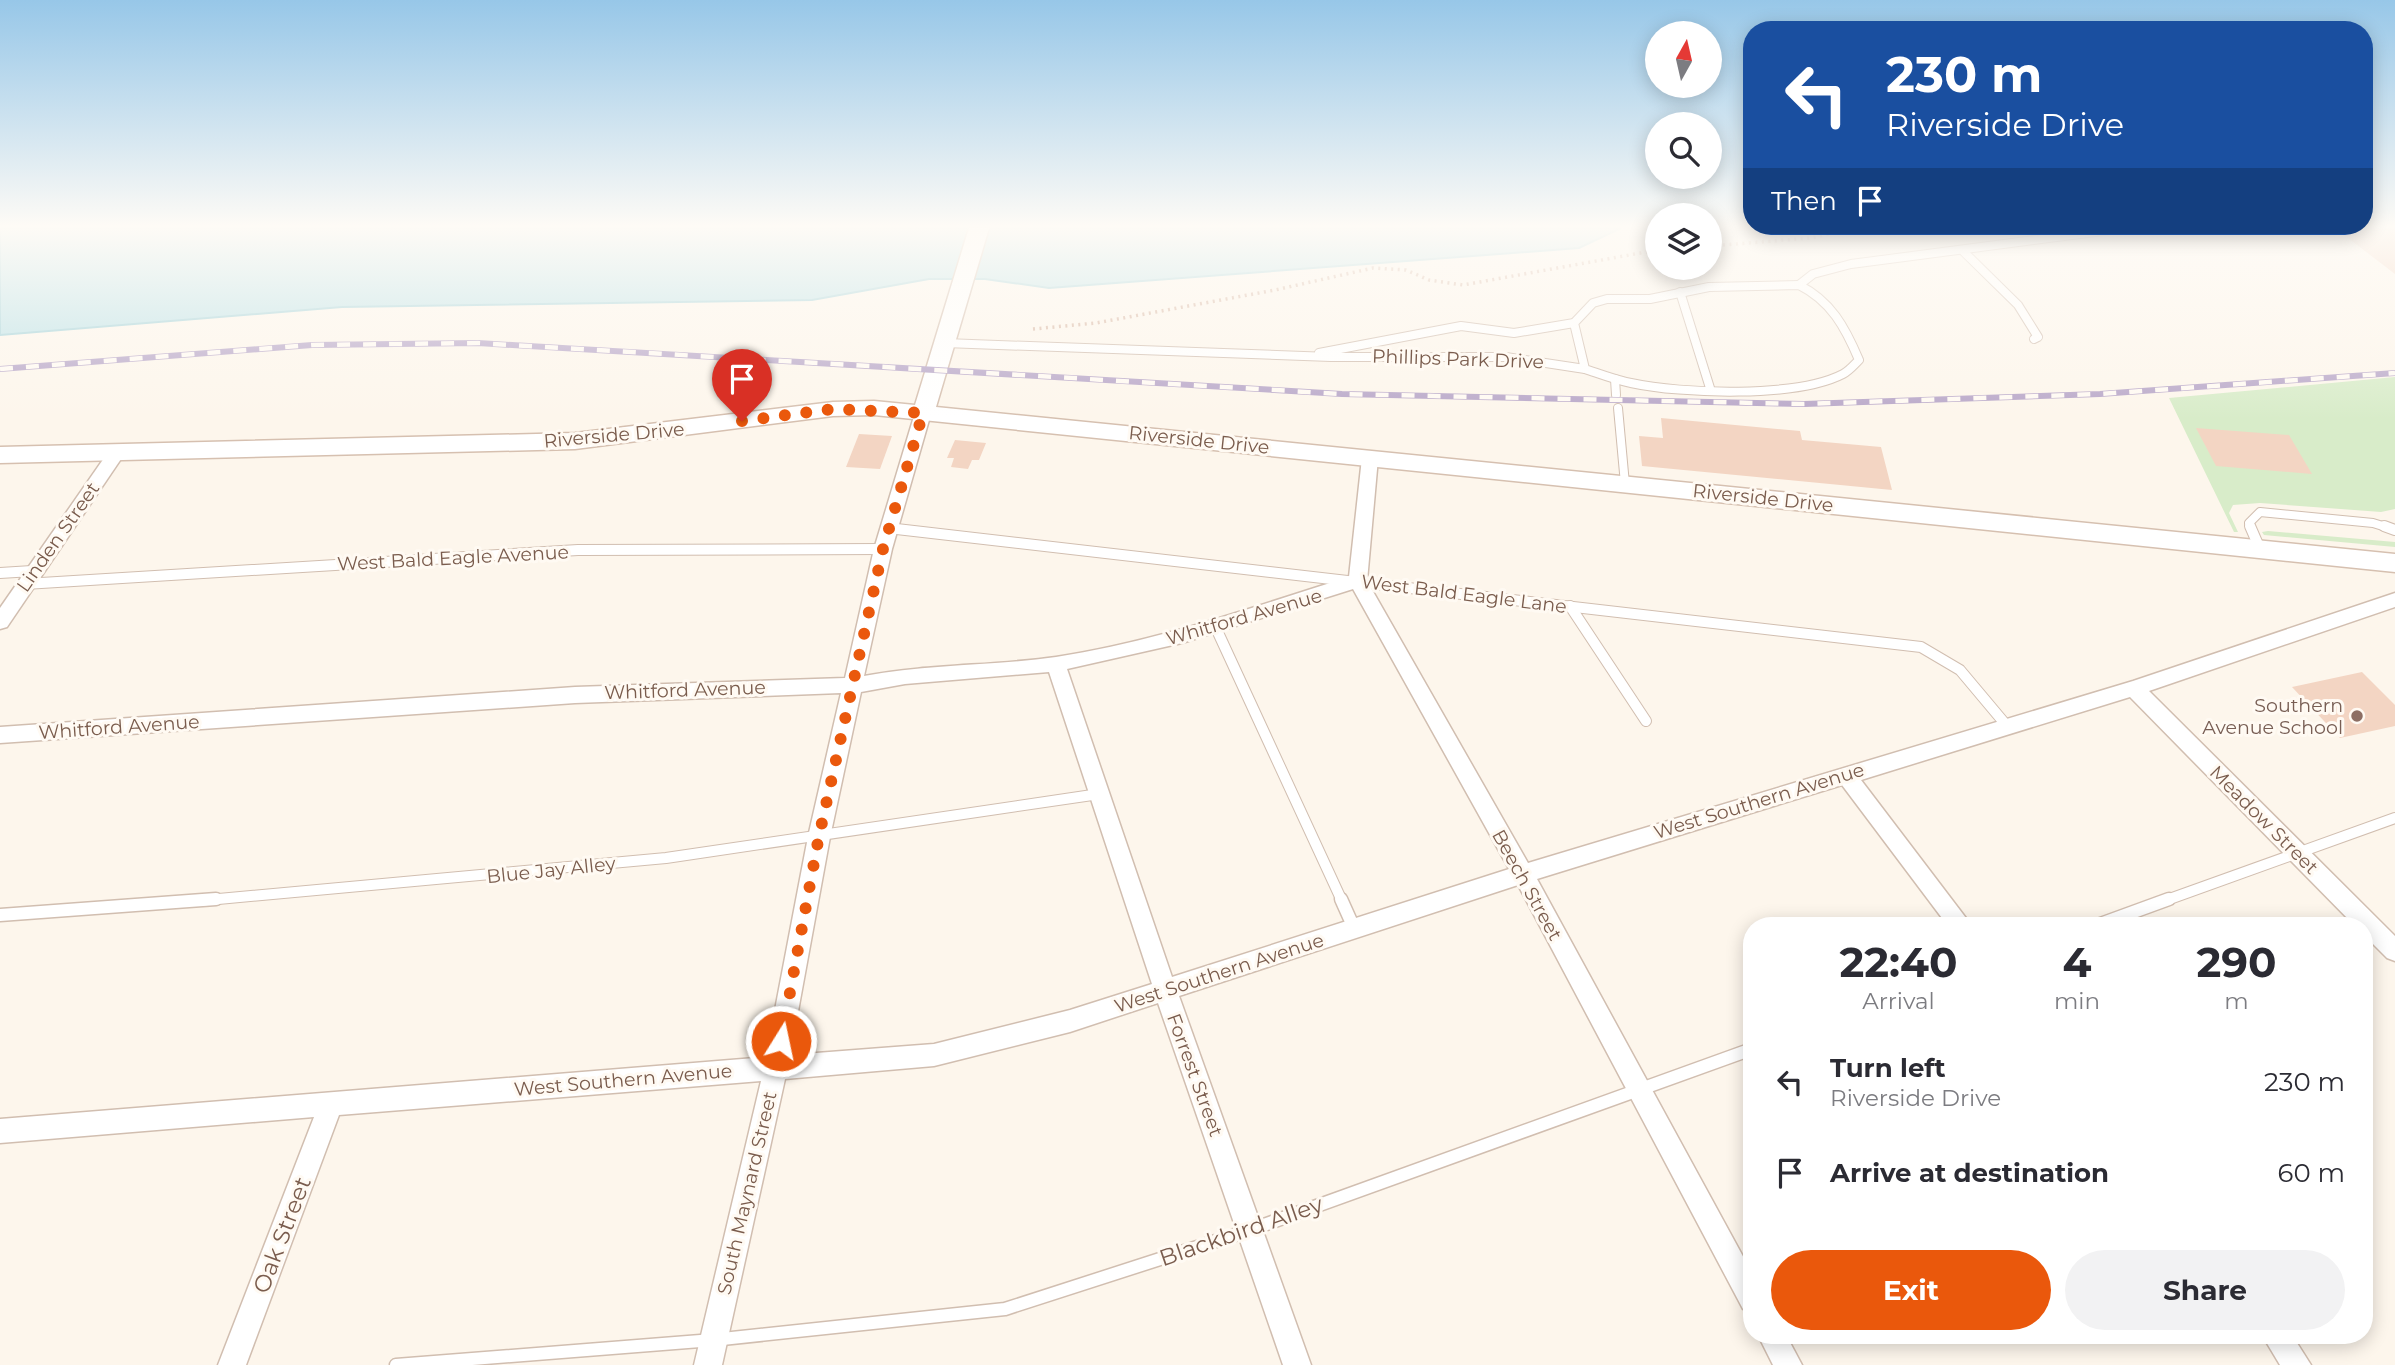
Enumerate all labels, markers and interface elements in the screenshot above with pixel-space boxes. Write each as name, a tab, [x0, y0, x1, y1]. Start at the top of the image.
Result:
north arrow	[1645, 21, 1722, 98]
map controls	[1645, 21, 1722, 280]
text: 230 m	[1886, 45, 2042, 104]
icon: left	[1771, 49, 1862, 140]
text: Riverside Drive	[1886, 105, 2124, 144]
button: search	[1645, 112, 1722, 189]
icon: arrive	[1851, 182, 1889, 220]
text: Then	[1771, 185, 1837, 217]
button: layers	[1645, 203, 1722, 280]
street label: Phillips Park Drive	[1372, 345, 1544, 373]
pin	[712, 349, 772, 421]
icon: arrive	[723, 360, 761, 398]
street label: Riverside Drive	[543, 417, 685, 453]
street label: Riverside Drive	[1127, 421, 1271, 459]
street label: Linden Street	[12, 477, 105, 596]
street label: Riverside Drive	[1691, 479, 1835, 517]
street label: West Bald Eagle Avenue	[337, 540, 569, 576]
street label: West Bald Eagle Lane	[1360, 570, 1568, 618]
street label: Whitford Avenue	[1163, 584, 1325, 650]
street label: Whitford Avenue	[604, 676, 766, 704]
place label: Southern Avenue School	[2202, 694, 2343, 739]
marker: Southern Avenue School	[2349, 708, 2365, 724]
street label: Whitford Avenue	[38, 710, 200, 744]
street label: West Southern Avenue	[1651, 758, 1867, 844]
street label: Meadow Street	[2205, 761, 2323, 879]
street label: Beech Street	[1487, 826, 1567, 945]
street label: Blue Jay Alley	[485, 852, 617, 888]
street label: West Southern Avenue	[1111, 928, 1327, 1018]
text: 22:40	[1839, 936, 1957, 988]
text: 4	[2063, 936, 2091, 988]
text: 290	[2196, 936, 2277, 988]
text: Arrival	[1862, 987, 1935, 1015]
text: min	[2054, 987, 2100, 1015]
text: m	[2224, 987, 2249, 1015]
position arrow	[744, 1004, 818, 1078]
street label: Forrest Street	[1162, 1010, 1228, 1140]
text: Turn left	[1830, 1052, 1946, 1084]
street label: West Southern Avenue	[513, 1059, 733, 1101]
icon: left	[1771, 1063, 1809, 1101]
text: 230 m	[2264, 1066, 2345, 1098]
text: Riverside Drive	[1830, 1084, 2001, 1112]
street label: South Maynard Street	[712, 1089, 782, 1297]
icon: arrive	[1771, 1154, 1809, 1192]
text: Arrive at destination	[1830, 1157, 2109, 1189]
text: 60 m	[2278, 1157, 2345, 1189]
street label: Oak Street	[247, 1173, 317, 1297]
street label: Blackbird Alley	[1156, 1190, 1327, 1272]
button: Exit	[1771, 1250, 2051, 1330]
button: Share	[2065, 1250, 2345, 1330]

